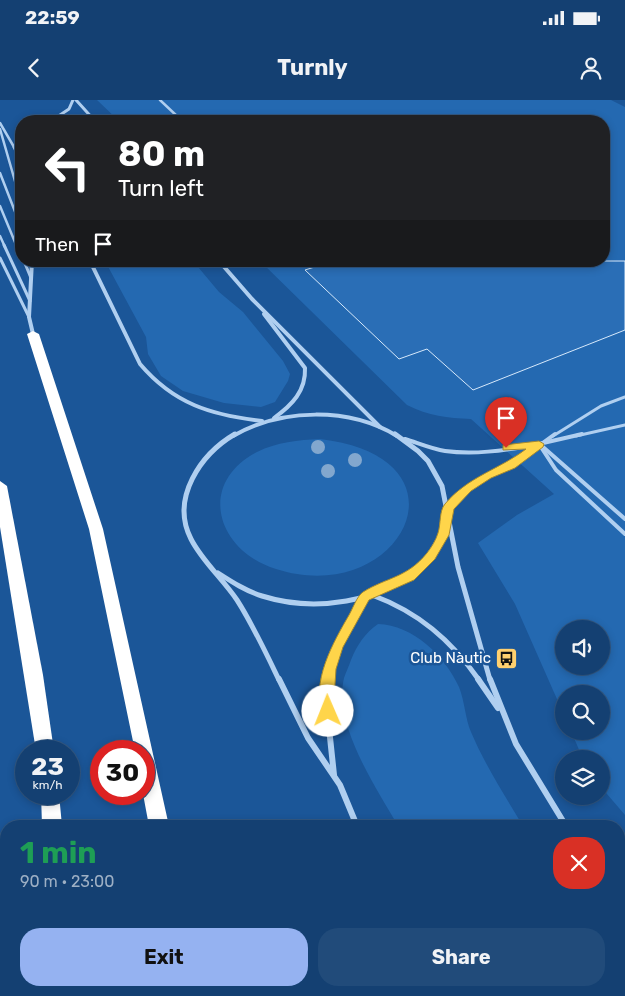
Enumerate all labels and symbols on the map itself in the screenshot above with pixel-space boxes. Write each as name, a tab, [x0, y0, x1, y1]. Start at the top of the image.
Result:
pin	[485, 397, 527, 448]
bus stop icon: Club Nàutic	[495, 646, 519, 670]
place label: Club Nàutic	[410, 649, 491, 667]
position arrow	[301, 684, 353, 736]
speed limit sign: 30	[90, 740, 155, 805]

